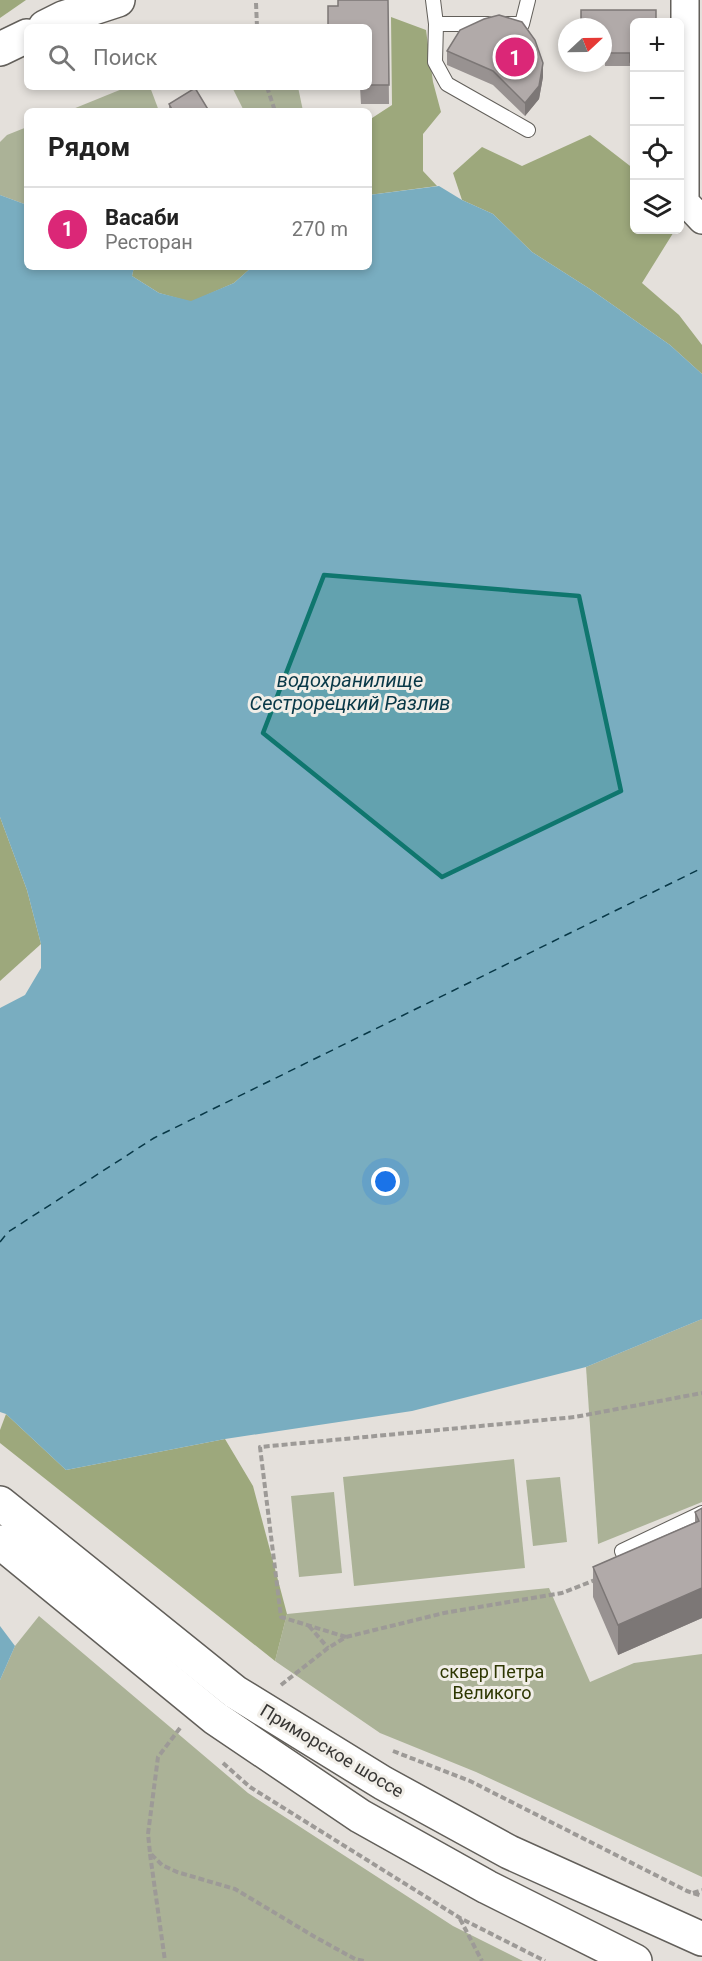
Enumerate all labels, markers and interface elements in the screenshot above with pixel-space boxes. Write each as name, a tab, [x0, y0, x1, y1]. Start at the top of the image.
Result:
north arrow	[558, 18, 612, 72]
map controls	[630, 18, 684, 234]
button: +	[630, 18, 684, 72]
search box	[24, 24, 372, 90]
pin: 1	[496, 34, 534, 80]
icon: search	[45, 41, 78, 74]
text: Поиск	[93, 45, 157, 70]
button: −	[630, 72, 684, 126]
button: locate	[630, 126, 684, 180]
text: Рядом	[48, 132, 130, 162]
button: layers	[630, 180, 684, 234]
text: Васаби	[105, 205, 179, 230]
text: 1	[62, 217, 73, 241]
text: 270 m	[292, 217, 348, 241]
text: Ресторан	[105, 230, 193, 254]
water label: водохранилище Сестрорецкий Разлив	[250, 668, 450, 715]
your location	[371, 1167, 400, 1196]
park label: сквер Петра Великого	[440, 1661, 544, 1703]
street label: Приморское шоссе	[257, 1699, 408, 1802]

